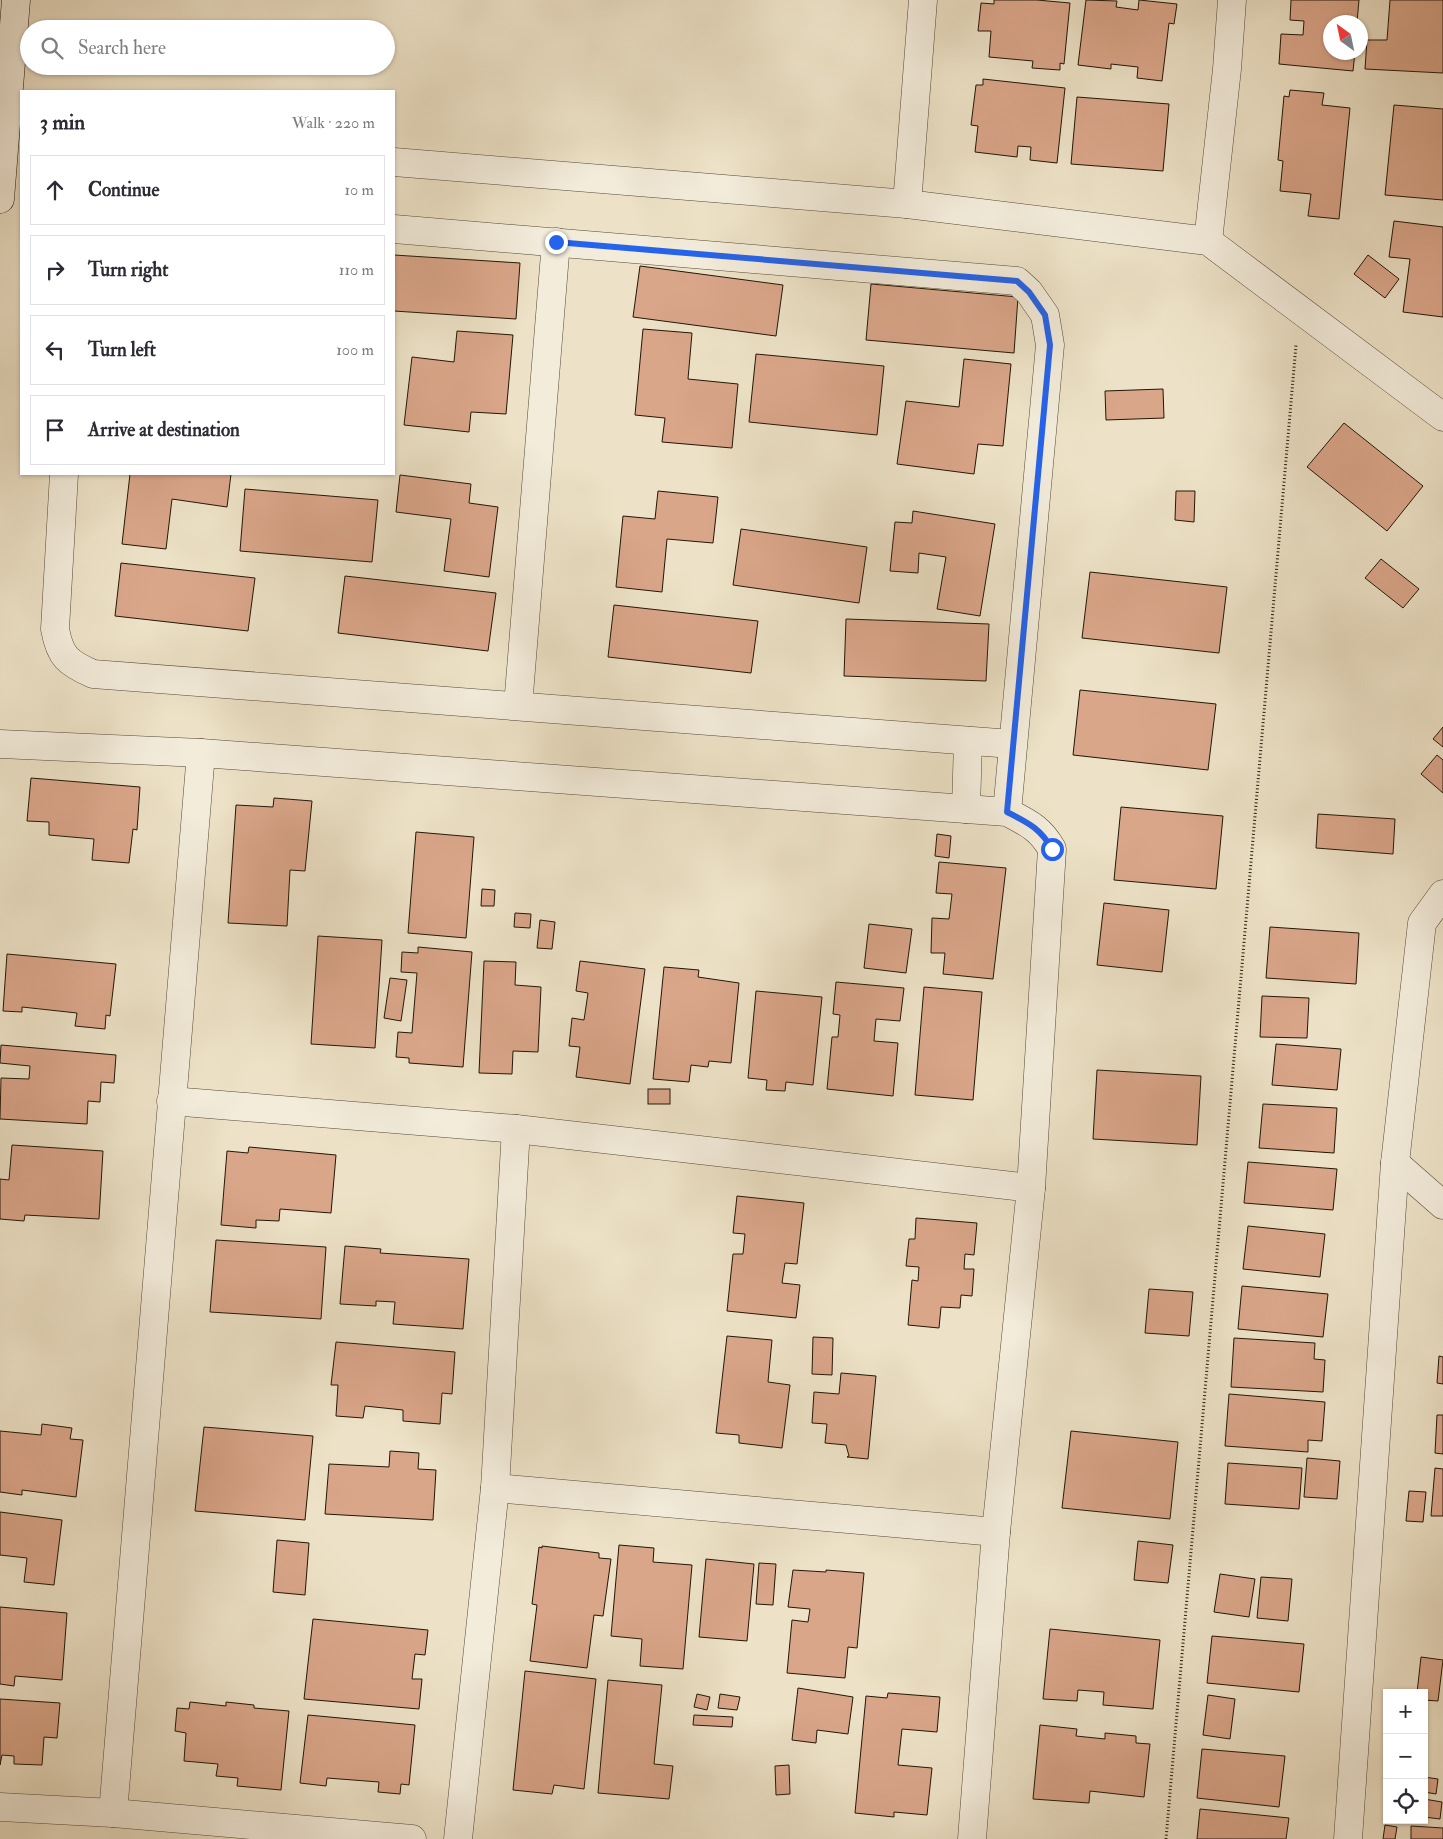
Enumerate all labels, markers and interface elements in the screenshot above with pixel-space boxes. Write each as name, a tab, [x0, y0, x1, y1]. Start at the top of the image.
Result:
north arrow	[1323, 15, 1368, 60]
search box	[20, 20, 395, 75]
icon: search	[38, 34, 66, 62]
text: Search here	[78, 36, 166, 60]
text: 3 min	[40, 109, 85, 136]
text: Walk · 220 m	[292, 113, 375, 133]
icon: ahead	[41, 176, 69, 204]
text: Continue	[88, 178, 159, 202]
text: 10 m	[344, 180, 374, 200]
route end	[545, 231, 568, 254]
icon: right	[41, 256, 69, 284]
text: Turn right	[88, 258, 168, 282]
text: 110 m	[339, 260, 374, 280]
icon: left	[41, 336, 69, 364]
text: Turn left	[88, 338, 156, 362]
text: 100 m	[336, 340, 374, 360]
icon: arrive	[41, 416, 69, 444]
text: Arrive at destination	[88, 418, 240, 442]
route start	[1041, 838, 1064, 861]
map controls	[1383, 1689, 1428, 1824]
button: +	[1383, 1689, 1428, 1734]
button: −	[1383, 1734, 1428, 1779]
button: locate	[1383, 1779, 1428, 1824]

